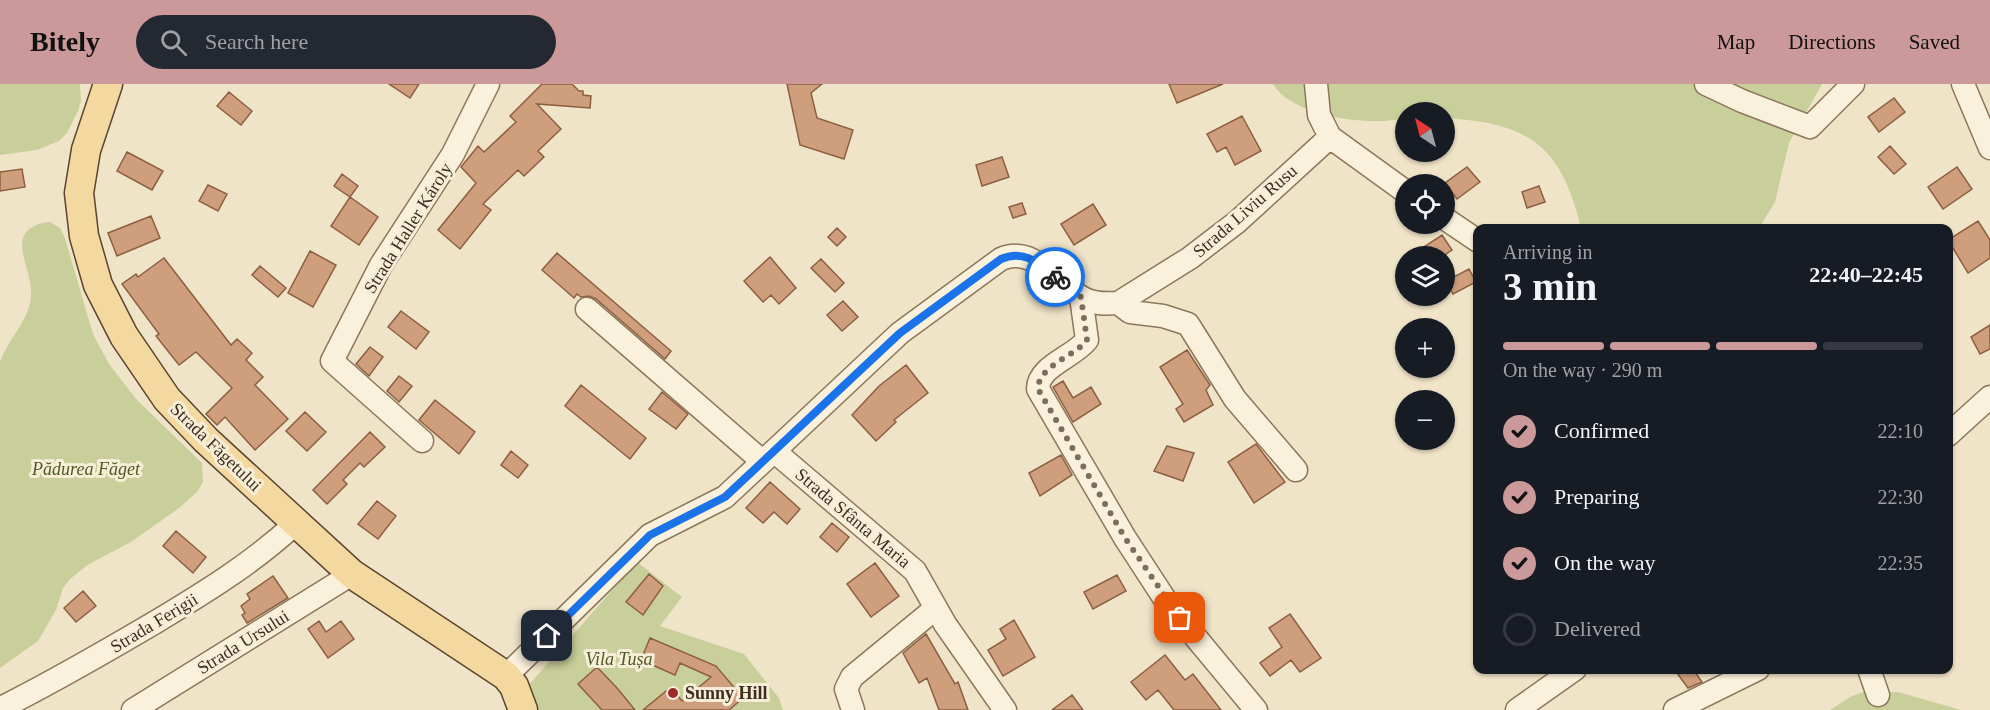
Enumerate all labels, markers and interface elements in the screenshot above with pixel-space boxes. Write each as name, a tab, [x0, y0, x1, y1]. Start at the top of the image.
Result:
search box	[136, 15, 556, 69]
text: Bitely	[30, 26, 100, 57]
icon: search	[157, 26, 190, 59]
text: Search here	[205, 29, 308, 54]
text: Map	[1717, 30, 1755, 54]
text: Directions	[1788, 30, 1876, 54]
text: Saved	[1909, 30, 1960, 54]
north arrow	[1395, 102, 1455, 162]
map controls	[1395, 102, 1455, 450]
street label: Strada Haller Károly	[360, 159, 456, 297]
street label: Strada Liviu Rusu	[1189, 160, 1301, 262]
button: locate	[1395, 174, 1455, 234]
text: Arriving in	[1503, 241, 1592, 263]
button: layers	[1395, 246, 1455, 306]
courier	[1025, 247, 1085, 307]
icon: bike	[1039, 261, 1072, 294]
text: 22:40–22:45	[1809, 262, 1923, 287]
text: 3 min	[1503, 265, 1597, 308]
button: +	[1395, 318, 1455, 378]
text: On the way · 290 m	[1503, 359, 1662, 381]
button: −	[1395, 390, 1455, 450]
street label: Strada Făgetului	[166, 399, 266, 495]
icon: check	[1503, 415, 1536, 448]
text: Confirmed	[1554, 418, 1649, 443]
text: 22:10	[1877, 420, 1923, 442]
park label: Pădurea Făget	[31, 459, 141, 479]
street label: Strada Sfânta Maria	[791, 464, 915, 572]
icon: check	[1503, 481, 1536, 514]
text: Preparing	[1554, 484, 1640, 509]
text: 22:30	[1877, 486, 1923, 508]
icon: check	[1503, 547, 1536, 580]
text: On the way	[1554, 550, 1655, 575]
text: 22:35	[1877, 552, 1923, 574]
street label: Strada Ferigii	[107, 589, 201, 657]
pin	[1154, 592, 1205, 643]
icon: bag	[1163, 601, 1196, 634]
street label: Strada Ursului	[193, 606, 293, 678]
pin	[521, 610, 572, 661]
text: Delivered	[1554, 616, 1641, 641]
icon: home	[530, 619, 563, 652]
park label: Vila Tușa	[585, 649, 653, 669]
place label: Sunny Hill	[685, 683, 768, 703]
marker: Sunny Hill	[666, 686, 680, 700]

